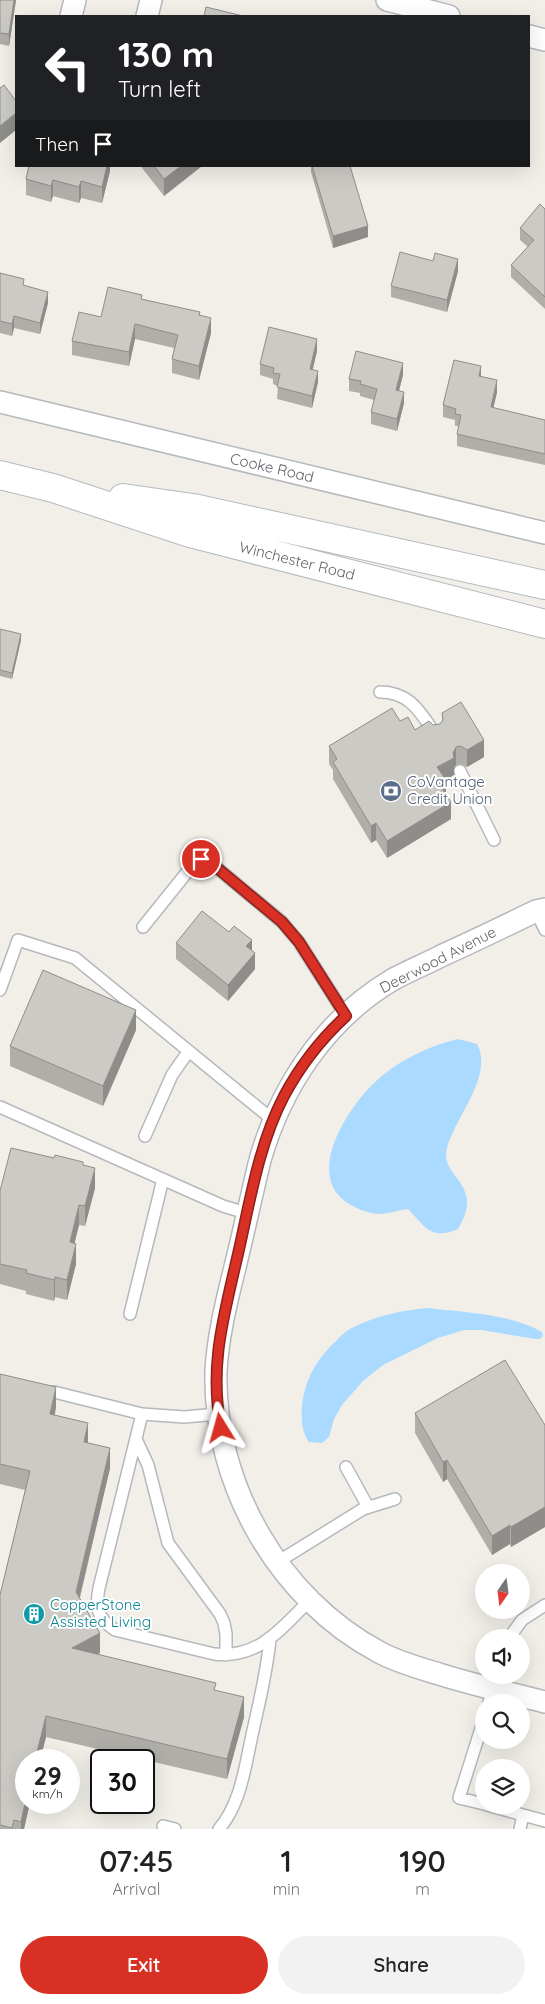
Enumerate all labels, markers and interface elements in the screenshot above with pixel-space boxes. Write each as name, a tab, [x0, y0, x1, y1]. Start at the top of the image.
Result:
text: 130 m	[118, 32, 214, 76]
icon: left	[35, 35, 100, 100]
text: Turn left	[118, 75, 201, 103]
icon: arrive	[89, 130, 117, 158]
text: Then	[35, 132, 79, 156]
street label: Cooke Road	[228, 449, 316, 486]
street label: Winchester Road	[237, 537, 357, 584]
place label: CoVantage Credit Union	[407, 772, 493, 808]
bank icon: CoVantage Credit Union	[379, 779, 403, 803]
pin	[180, 838, 222, 880]
icon: arrive	[187, 845, 215, 873]
street label: Deerwood Avenue	[376, 922, 499, 997]
position arrow	[194, 1401, 246, 1453]
north arrow	[475, 1564, 530, 1619]
map controls	[475, 1564, 530, 1814]
place label: CopperStone Assisted Living	[50, 1595, 151, 1631]
building icon: CopperStone Assisted Living	[22, 1602, 46, 1626]
button: sound	[475, 1629, 530, 1684]
button: search	[475, 1694, 530, 1749]
speed limit sign: 30	[90, 1749, 155, 1814]
button: layers	[475, 1759, 530, 1814]
text: 29	[33, 1760, 62, 1791]
text: km/h	[32, 1786, 63, 1801]
text: 07:45	[99, 1842, 174, 1880]
text: 1	[281, 1842, 292, 1880]
text: 190	[399, 1842, 446, 1880]
text: Arrival	[112, 1879, 160, 1899]
text: min	[273, 1879, 300, 1899]
text: m	[415, 1879, 430, 1899]
button: Exit	[20, 1936, 268, 1994]
button: Share	[278, 1936, 525, 1994]

